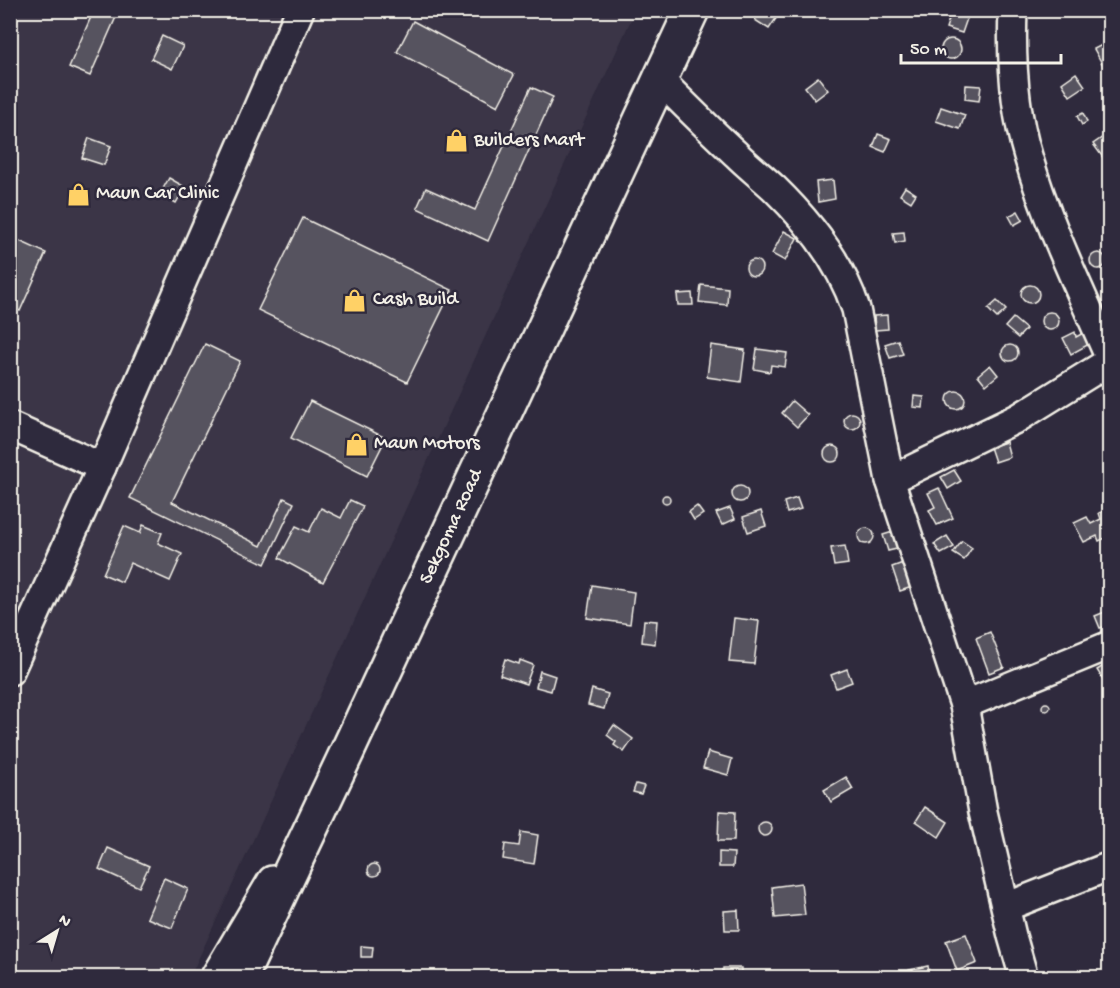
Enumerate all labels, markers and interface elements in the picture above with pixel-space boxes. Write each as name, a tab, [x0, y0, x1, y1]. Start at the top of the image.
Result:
scale bar	[901, 27, 1062, 65]
text: 50 m	[910, 40, 947, 61]
shop icon: Builders Mart	[443, 128, 469, 154]
place label: Builders Mart	[473, 130, 586, 153]
shop icon: Maun Car Clinic	[65, 181, 91, 207]
place label: Maun Car Clinic	[96, 183, 220, 206]
shop icon: Cash Build	[342, 287, 368, 313]
place label: Cash Build	[373, 289, 460, 312]
shop icon: Maun Motors	[343, 431, 369, 457]
place label: Maun Motors	[374, 433, 480, 456]
street label: Sekgoma Road	[415, 464, 490, 588]
north arrow	[27, 901, 87, 961]
text: N	[54, 911, 74, 933]

